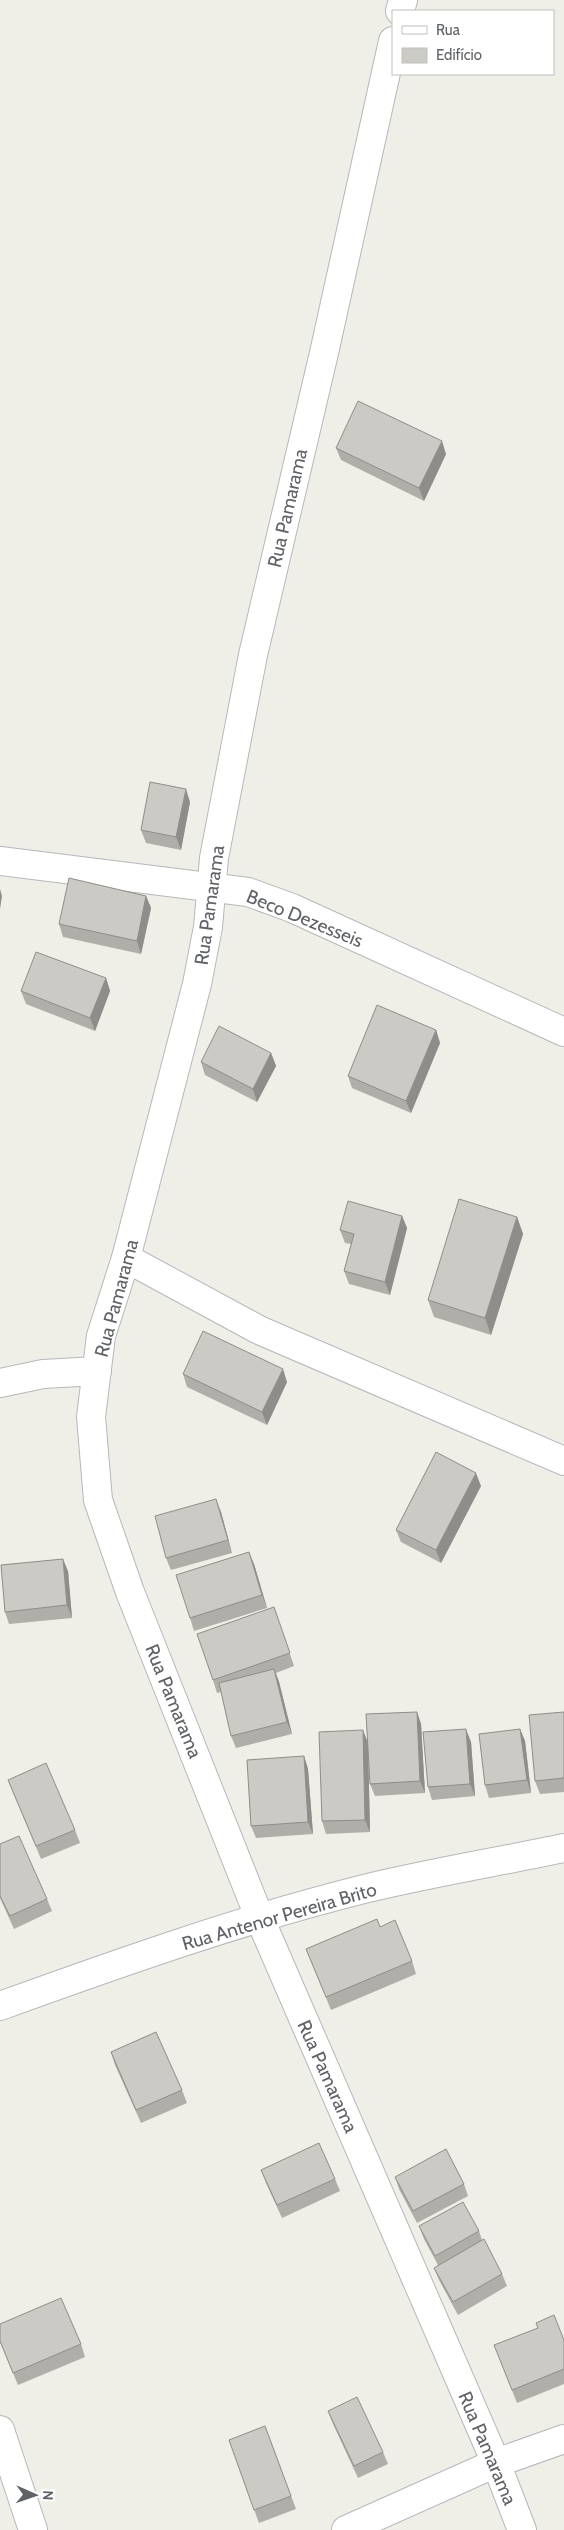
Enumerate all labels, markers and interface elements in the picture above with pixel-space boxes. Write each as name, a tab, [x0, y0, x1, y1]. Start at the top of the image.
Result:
legend	[392, 10, 554, 75]
text: Rua	[436, 21, 461, 39]
text: Edifício	[436, 46, 482, 64]
street label: Rua Pamarama	[263, 447, 312, 570]
street label: Rua Pamarama	[190, 844, 229, 967]
street label: Beco Dezesseis	[243, 885, 367, 952]
street label: Rua Pamarama	[90, 1237, 143, 1359]
street label: Rua Pamarama	[140, 1641, 207, 1762]
street label: Rua Antenor Pereira Brito	[179, 1878, 379, 1955]
street label: Rua Pamarama	[292, 2016, 363, 2136]
street label: Rua Pamarama	[453, 2388, 522, 2508]
north arrow	[10, 2470, 60, 2520]
text: N	[39, 2490, 57, 2501]

